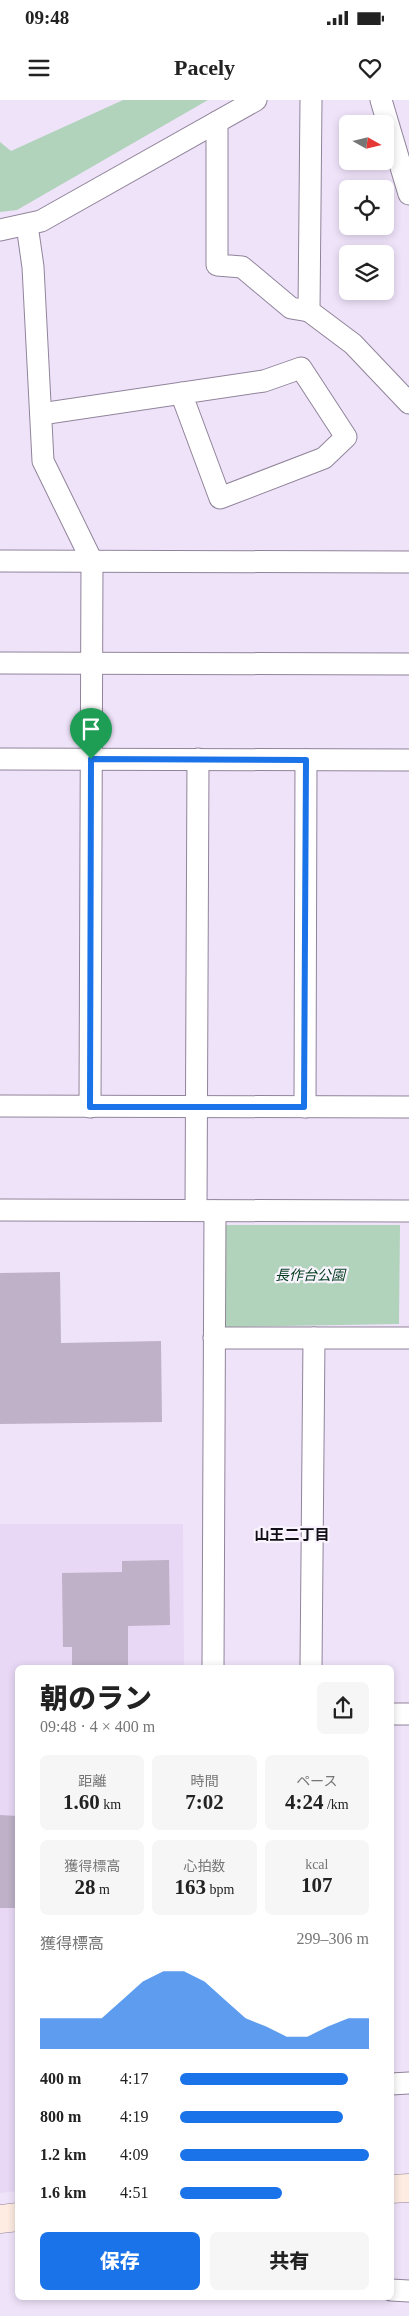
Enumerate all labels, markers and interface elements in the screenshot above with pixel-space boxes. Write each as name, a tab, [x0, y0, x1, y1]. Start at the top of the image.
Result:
text: 09:48	[25, 7, 69, 28]
icon: menu	[25, 54, 53, 82]
icon: heart	[356, 54, 384, 82]
text: Pacely	[174, 55, 235, 80]
north arrow	[339, 115, 394, 170]
map controls	[339, 115, 394, 300]
button: locate	[339, 180, 394, 235]
button: layers	[339, 245, 394, 300]
pin	[70, 708, 112, 759]
icon: arrive	[77, 715, 105, 743]
park label: 長作台公園	[275, 1268, 347, 1283]
district label: 山王二丁目	[254, 1527, 330, 1543]
button: share	[317, 1682, 369, 1734]
text: 朝のラン	[40, 1683, 152, 1714]
text: 09:48 · 4 × 400 m	[40, 1718, 155, 1735]
text: 距離	[78, 1774, 106, 1789]
text: 時間	[190, 1774, 218, 1789]
text: ペース	[296, 1774, 337, 1789]
text: 1.60	[63, 1790, 100, 1814]
text: 7:02	[185, 1790, 224, 1814]
text: 4:24	[285, 1790, 323, 1814]
text: km	[100, 1797, 121, 1812]
text: /km	[323, 1797, 349, 1812]
text: kcal	[305, 1857, 328, 1872]
text: 獲得標高	[64, 1859, 120, 1874]
text: 心拍数	[183, 1859, 225, 1874]
text: 107	[301, 1873, 333, 1897]
text: 28	[74, 1875, 95, 1899]
text: 163	[175, 1875, 206, 1899]
text: m	[95, 1882, 110, 1897]
text: bpm	[206, 1882, 234, 1897]
text: 299–306 m	[297, 1930, 369, 1947]
text: 獲得標高	[40, 1935, 104, 1952]
text: 400 m	[40, 2070, 81, 2087]
text: 4:17	[120, 2070, 148, 2087]
text: 800 m	[40, 2108, 81, 2125]
text: 4:19	[120, 2108, 148, 2125]
text: 1.2 km	[40, 2146, 86, 2163]
text: 4:09	[120, 2146, 148, 2163]
text: 1.6 km	[40, 2184, 86, 2201]
text: 4:51	[120, 2184, 148, 2201]
button: 保存	[40, 2232, 200, 2290]
button: 共有	[210, 2232, 369, 2290]

